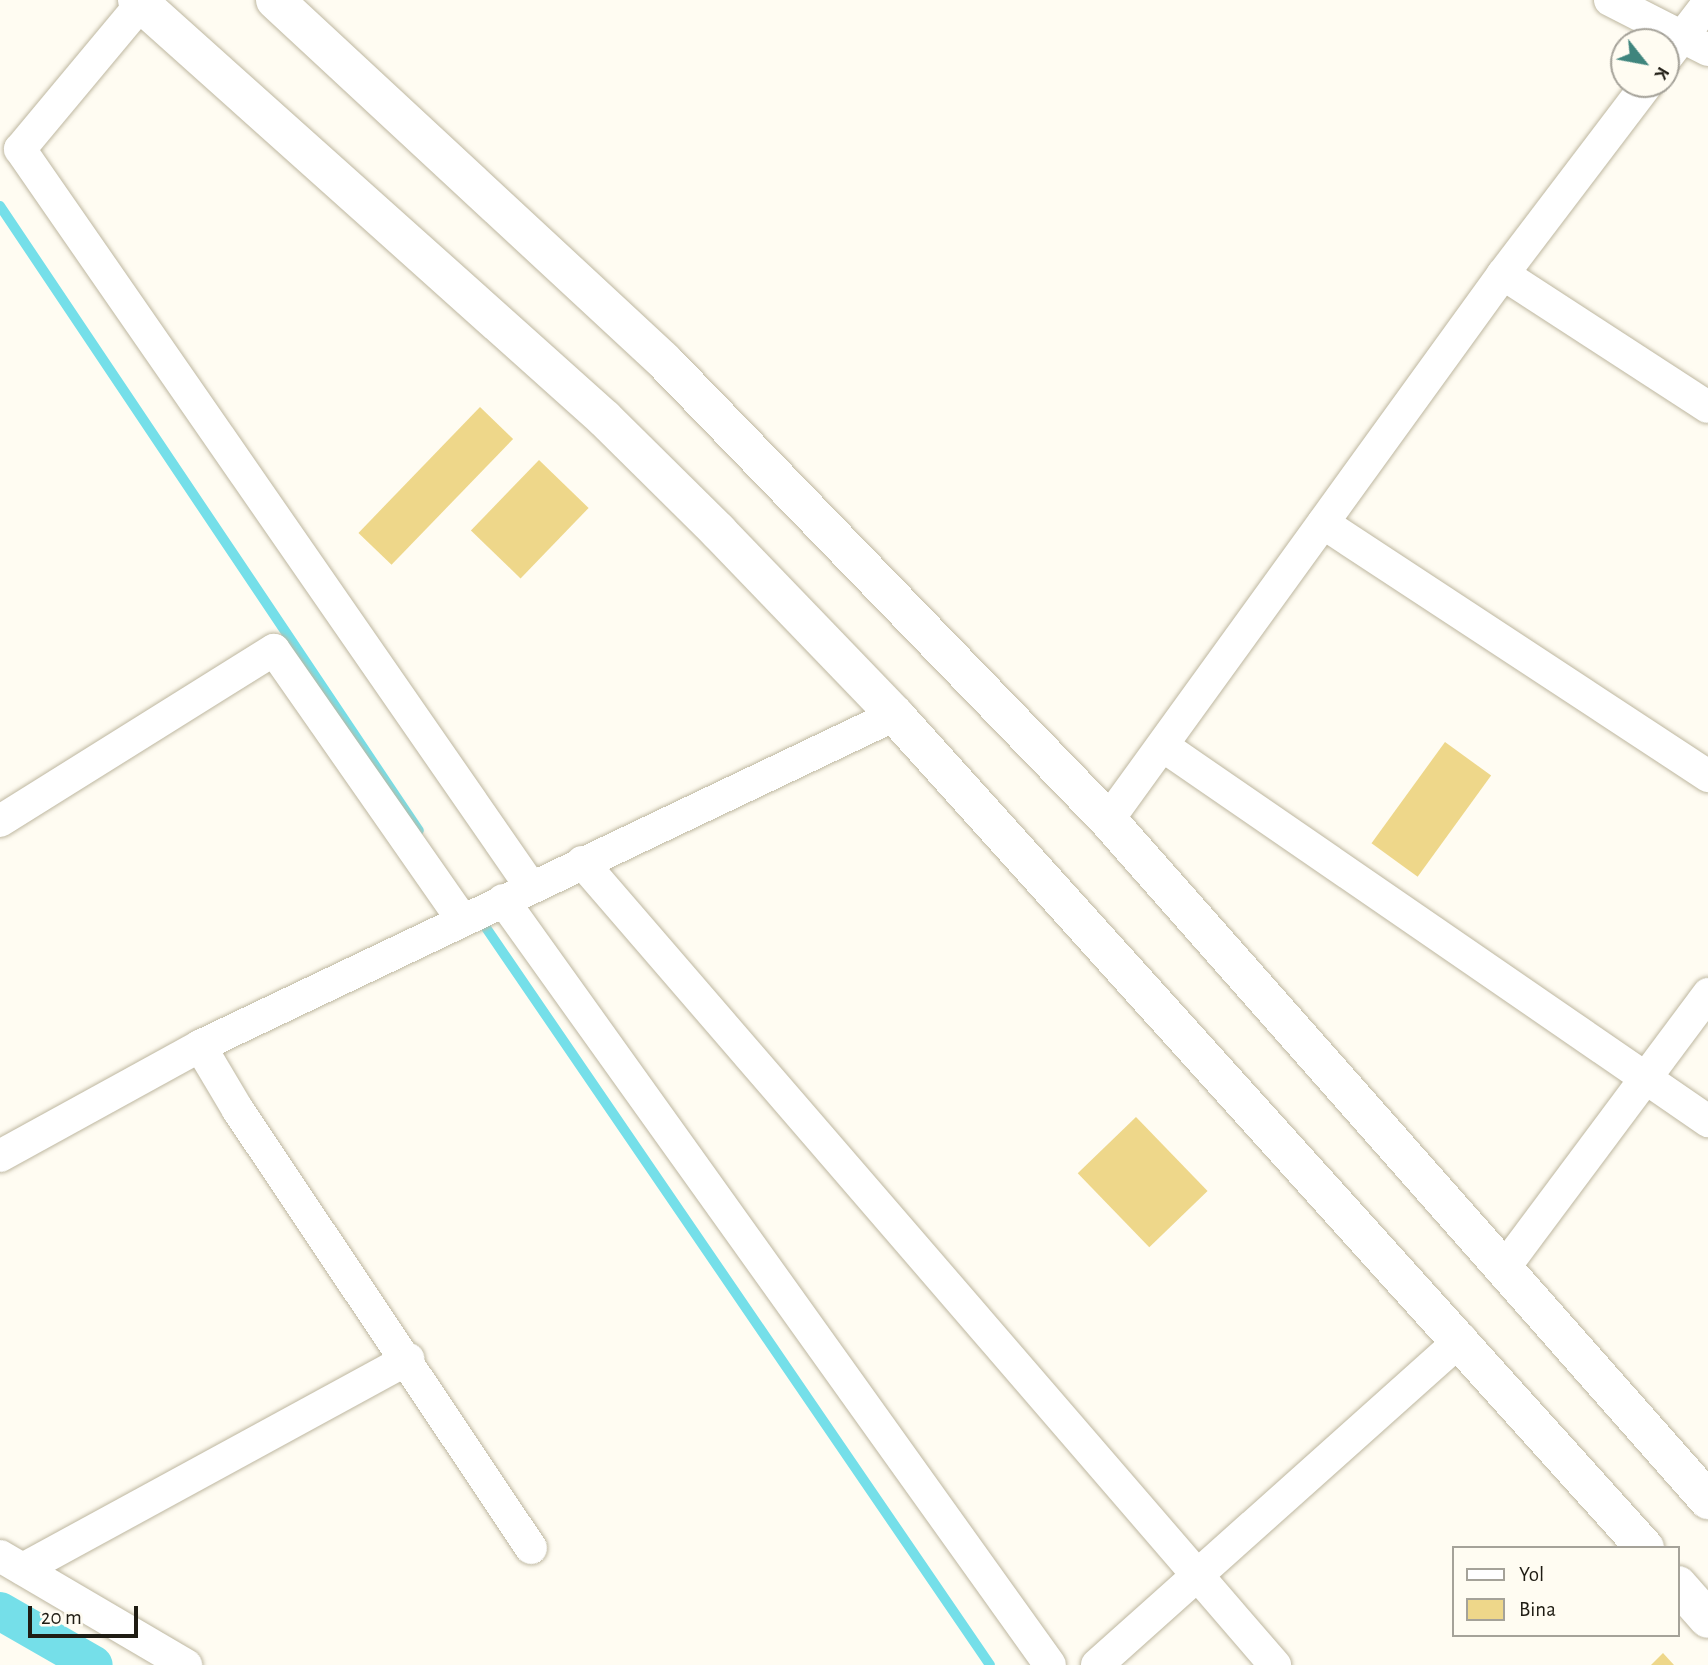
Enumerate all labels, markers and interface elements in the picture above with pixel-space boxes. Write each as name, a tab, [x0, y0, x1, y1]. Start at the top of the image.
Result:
north arrow	[1610, 28, 1680, 98]
text: K	[1651, 63, 1673, 83]
legend	[1452, 1546, 1680, 1637]
text: Yol	[1519, 1564, 1544, 1585]
scale bar	[32, 1592, 142, 1636]
text: Bina	[1519, 1599, 1556, 1620]
text: 20 m	[41, 1607, 82, 1628]

